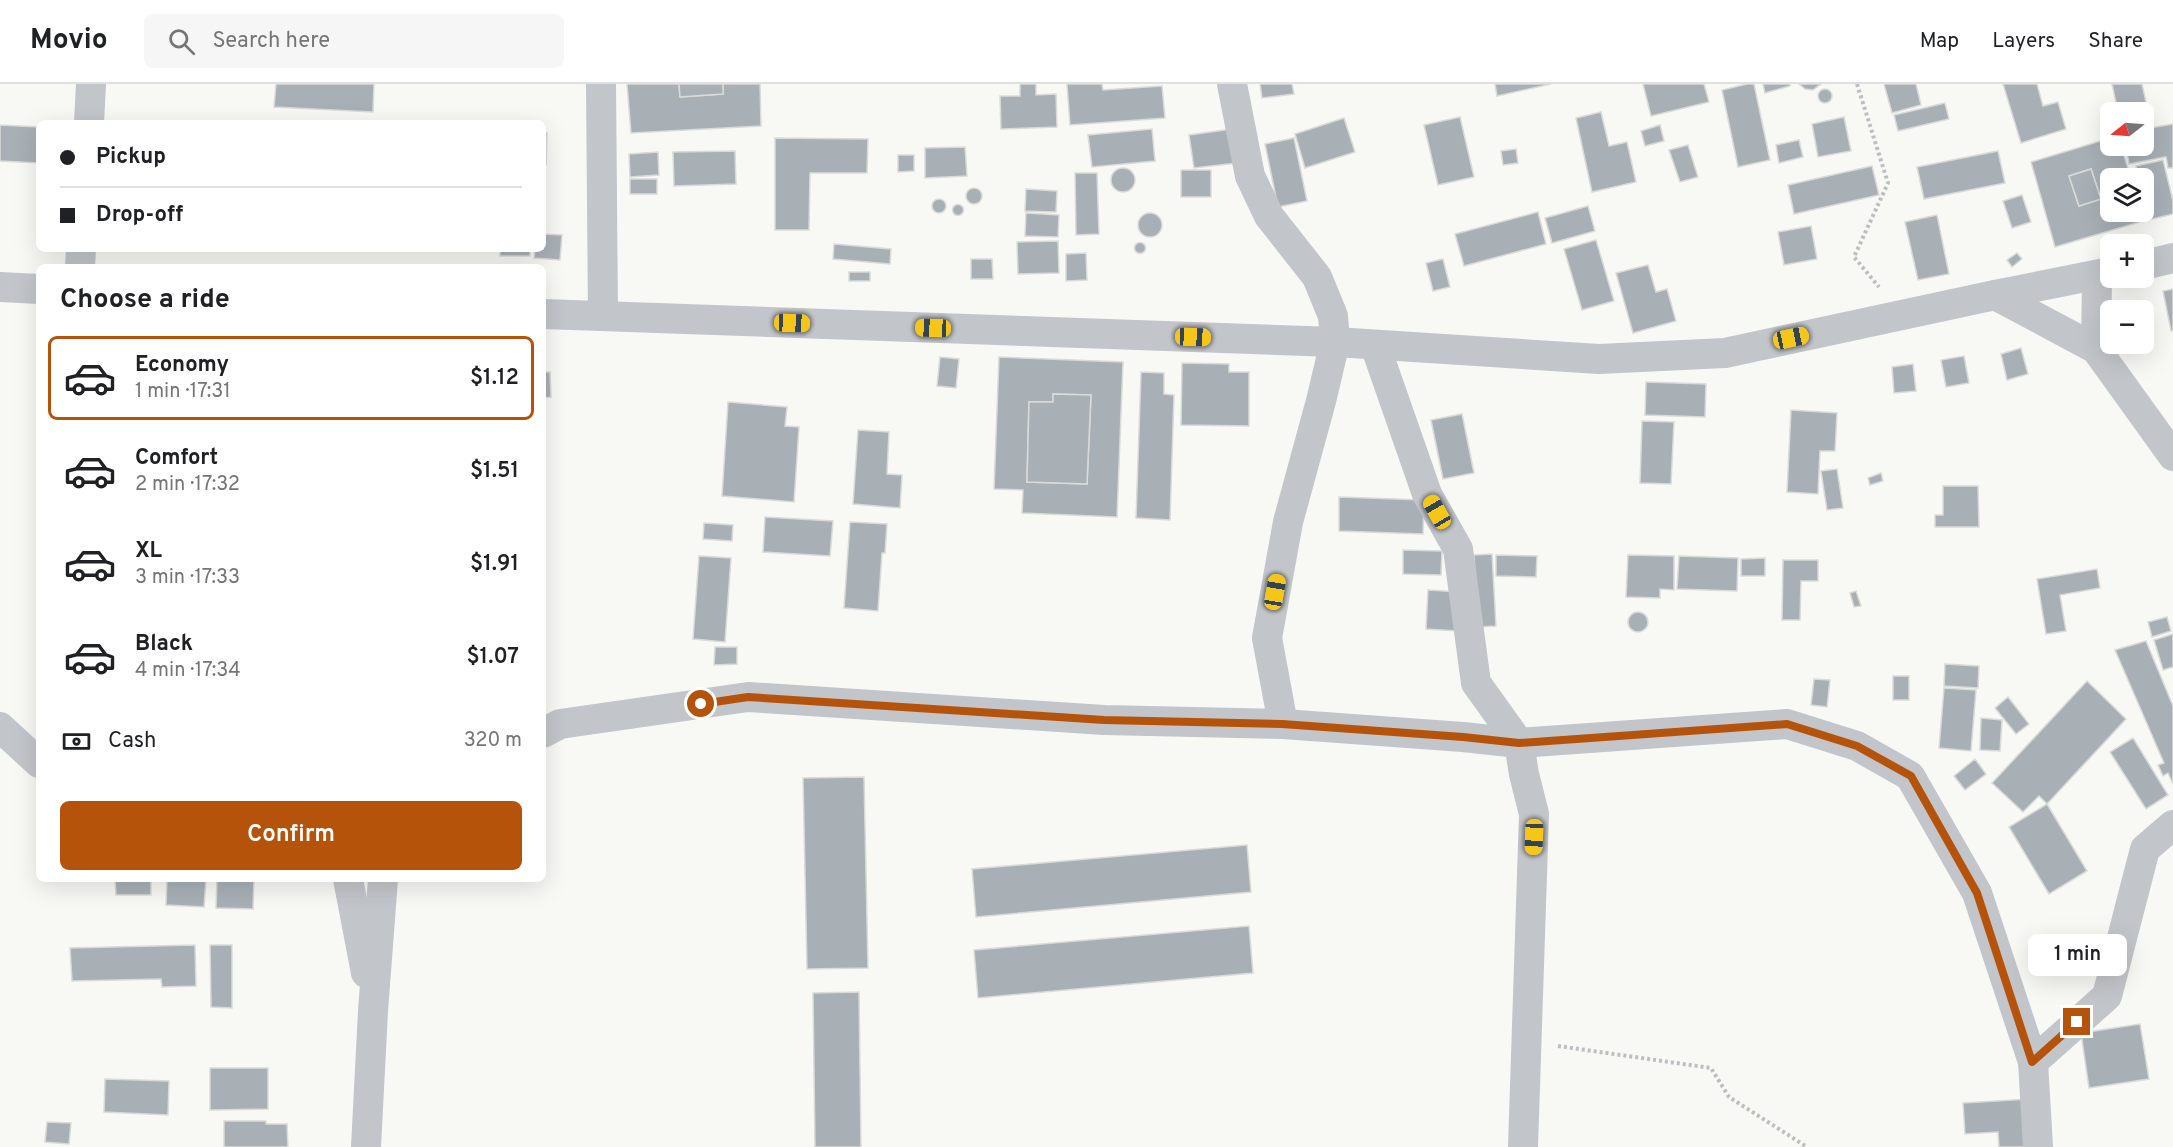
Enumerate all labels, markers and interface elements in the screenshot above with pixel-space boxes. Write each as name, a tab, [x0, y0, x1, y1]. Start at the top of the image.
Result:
search box	[144, 14, 564, 68]
text: Movio	[30, 23, 108, 59]
icon: search	[165, 25, 198, 58]
text: Search here	[213, 28, 330, 55]
text: Map	[1920, 28, 1959, 55]
text: Layers	[1992, 28, 2055, 55]
text: Share	[2088, 28, 2143, 55]
north arrow	[2100, 102, 2154, 156]
map controls	[2100, 102, 2154, 354]
text: Pickup	[96, 144, 166, 171]
button: layers	[2100, 168, 2154, 222]
text: Drop-off	[96, 202, 183, 229]
button: +	[2100, 234, 2154, 288]
text: Choose a ride	[60, 283, 230, 317]
button: −	[2100, 300, 2154, 354]
car	[774, 313, 810, 333]
car	[915, 318, 951, 338]
car	[1772, 325, 1810, 351]
car	[1175, 327, 1211, 347]
icon: car	[63, 351, 117, 405]
text: Economy	[135, 352, 229, 379]
text: $1.12	[470, 365, 519, 392]
text: 1 min · 17:31	[135, 379, 231, 405]
icon: car	[63, 444, 117, 498]
text: Comfort	[135, 445, 218, 472]
text: $1.51	[470, 458, 519, 485]
text: 2 min · 17:32	[135, 472, 240, 498]
car	[1420, 492, 1454, 532]
icon: car	[63, 537, 117, 591]
text: XL	[135, 538, 162, 565]
text: $1.91	[470, 551, 519, 578]
text: 3 min · 17:33	[135, 565, 240, 591]
car	[1263, 573, 1287, 611]
icon: car	[63, 630, 117, 684]
text: Black	[135, 631, 193, 658]
text: $1.07	[466, 644, 519, 671]
text: 4 min · 17:34	[135, 658, 241, 684]
route start	[687, 690, 714, 717]
icon: cash	[60, 725, 93, 758]
text: Cash	[108, 728, 157, 755]
text: 320 m	[464, 728, 522, 754]
button: Confirm	[60, 801, 522, 870]
car	[1524, 819, 1544, 855]
callout: 1 min	[2028, 935, 2126, 977]
text: 1 min	[2054, 942, 2101, 968]
route end	[2063, 1008, 2090, 1035]

